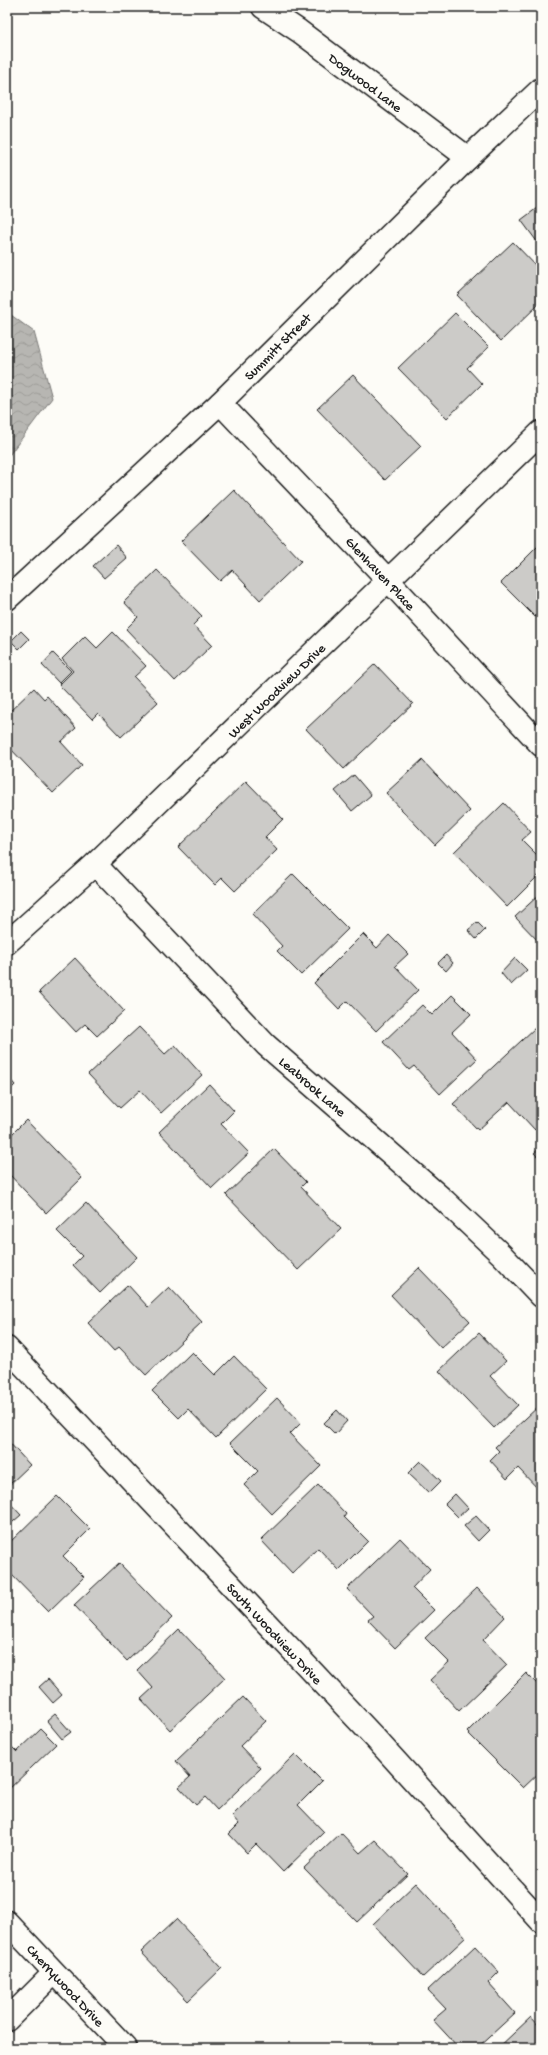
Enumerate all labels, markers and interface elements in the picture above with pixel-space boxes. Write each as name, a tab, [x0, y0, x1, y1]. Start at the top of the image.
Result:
street label: Dogwood Lane	[323, 50, 405, 118]
street label: Summitt Street	[242, 310, 317, 385]
street label: Glenhaven Place	[341, 534, 418, 616]
street label: West Woodview Drive	[225, 640, 331, 743]
street label: Leabrook Lane	[274, 1054, 349, 1122]
street label: South Woodview Drive	[222, 1580, 325, 1690]
street label: Cherrywood Drive	[22, 1942, 107, 2032]

